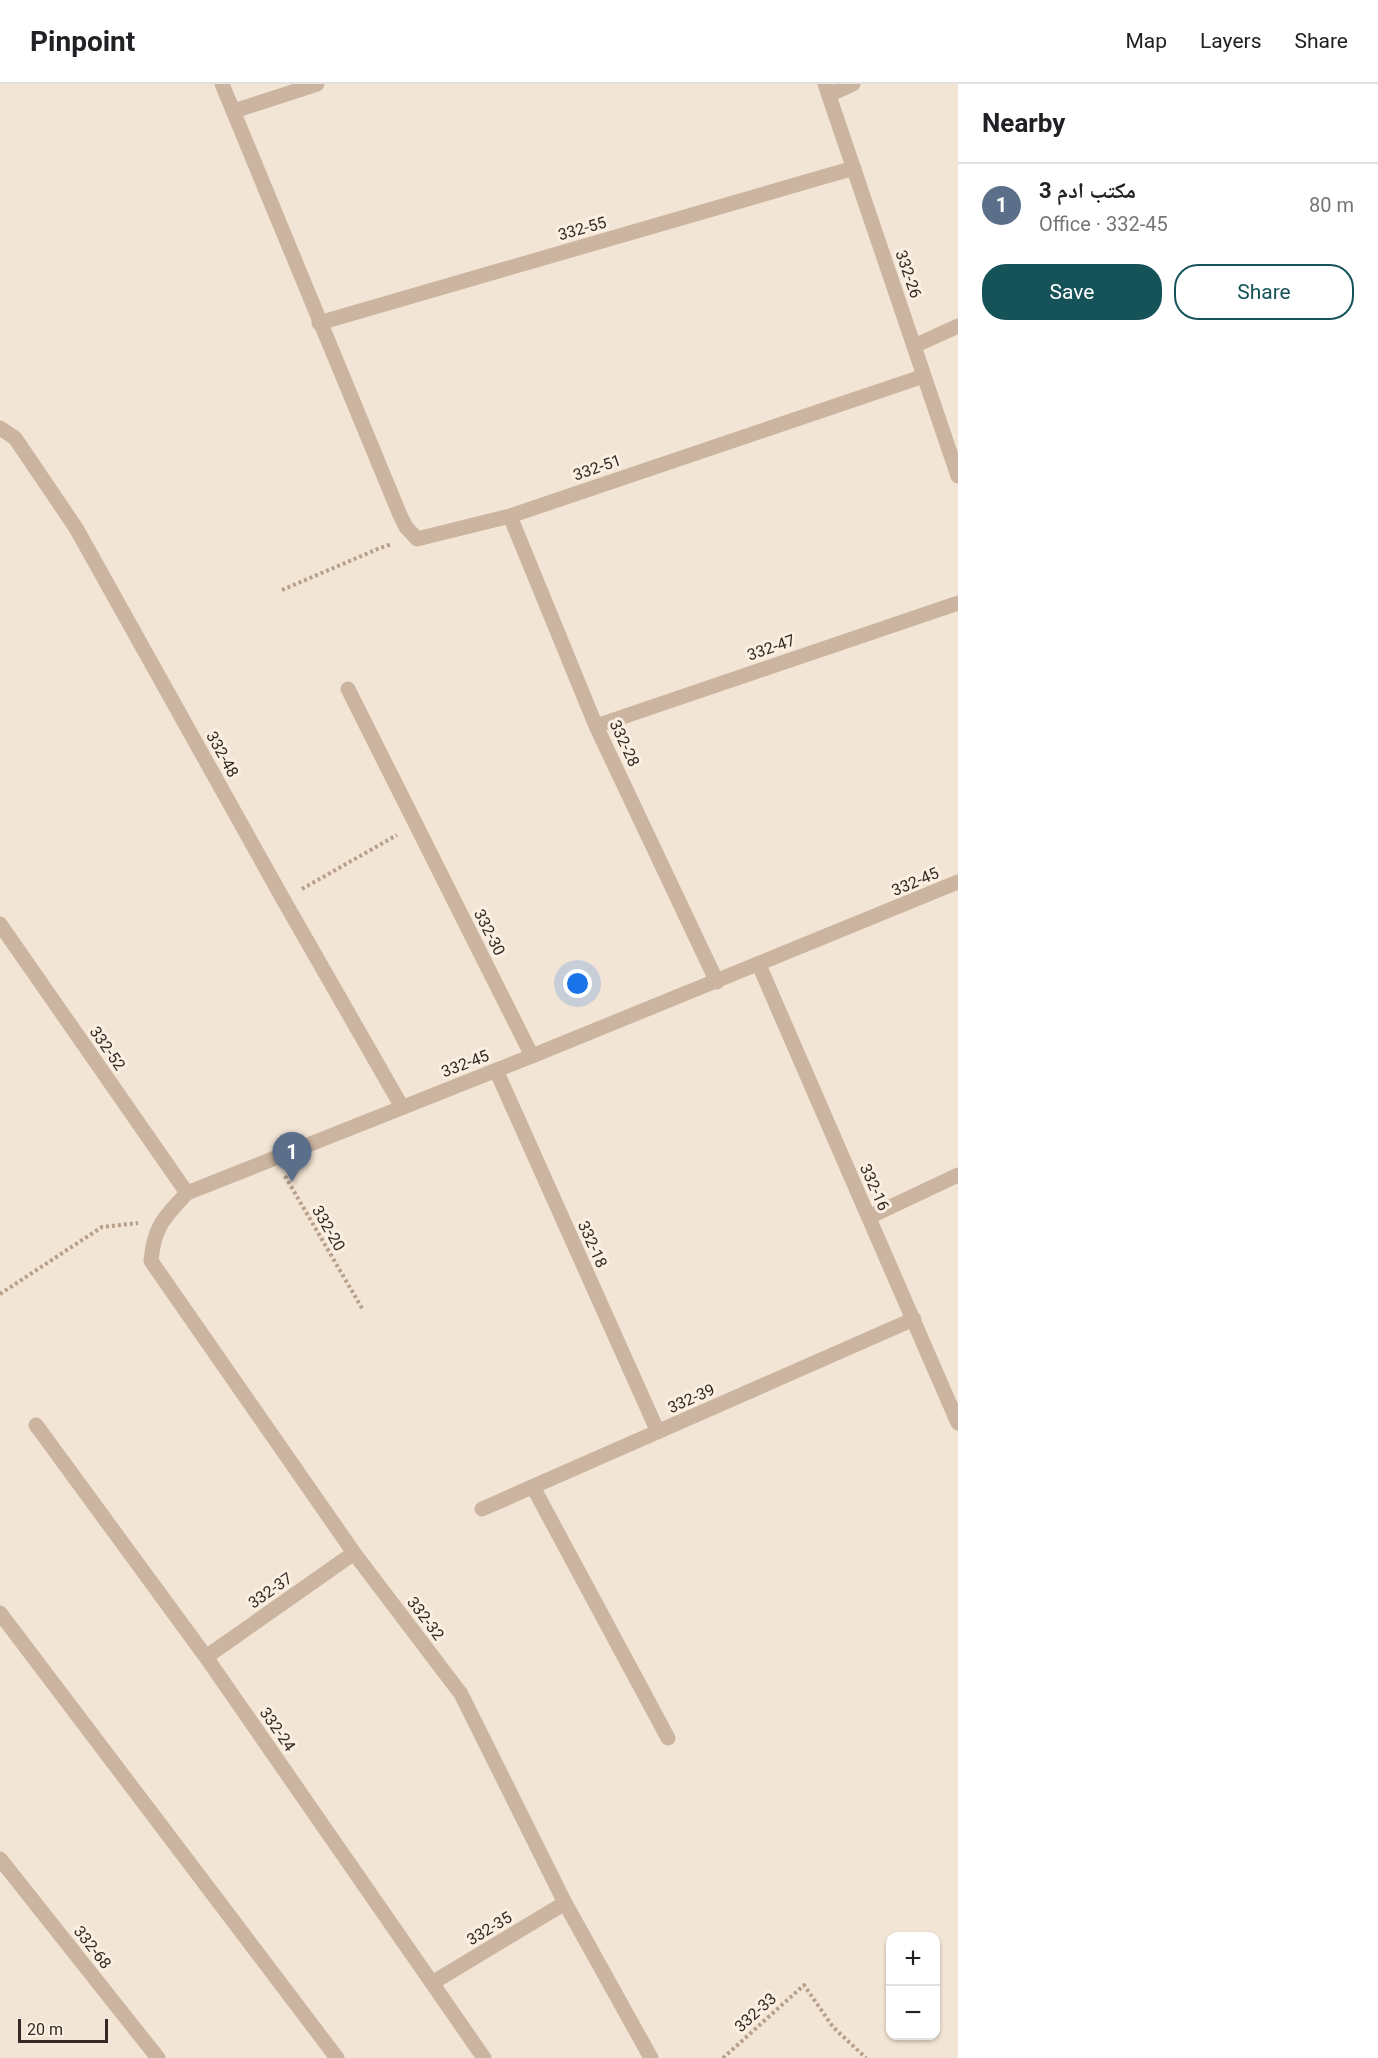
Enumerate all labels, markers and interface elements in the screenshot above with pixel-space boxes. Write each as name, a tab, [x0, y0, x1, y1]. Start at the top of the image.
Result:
text: Pinpoint	[30, 25, 135, 58]
text: Map	[1125, 29, 1167, 53]
text: Layers	[1200, 29, 1261, 53]
text: Share	[1294, 29, 1348, 53]
text: Nearby	[982, 108, 1065, 138]
text: مكتب ادم 3	[1039, 178, 1136, 203]
text: 1	[996, 193, 1007, 217]
text: 80 m	[1309, 193, 1354, 217]
text: Office · 332-45	[1039, 212, 1168, 236]
street label: 332-55	[556, 213, 608, 244]
street label: 332-26	[892, 248, 926, 301]
button: Save	[982, 264, 1162, 320]
button: Share	[1174, 264, 1354, 320]
street label: 332-51	[571, 450, 624, 484]
street label: 332-47	[745, 630, 798, 664]
street label: 332-28	[606, 717, 644, 770]
street label: 332-48	[202, 728, 243, 780]
street label: 332-45	[889, 863, 942, 900]
street label: 332-30	[470, 906, 509, 959]
your location	[563, 969, 592, 998]
street label: 332-52	[86, 1023, 130, 1074]
street label: 332-45	[439, 1046, 492, 1081]
pin: 1	[272, 1132, 312, 1182]
street label: 332-16	[856, 1161, 893, 1214]
street label: 332-20	[308, 1202, 349, 1254]
street label: 332-18	[574, 1218, 611, 1271]
street label: 332-39	[665, 1380, 718, 1417]
street label: 332-37	[245, 1568, 296, 1612]
street label: 332-32	[403, 1593, 448, 1644]
street label: 332-24	[256, 1704, 300, 1755]
street label: 332-35	[463, 1908, 515, 1949]
street label: 332-68	[70, 1922, 115, 1973]
map controls	[886, 1932, 940, 2040]
button: +	[886, 1932, 940, 1986]
button: −	[886, 1986, 940, 2040]
street label: 332-33	[731, 1989, 780, 2036]
scale bar	[18, 2016, 108, 2044]
text: 20 m	[27, 2020, 63, 2039]

